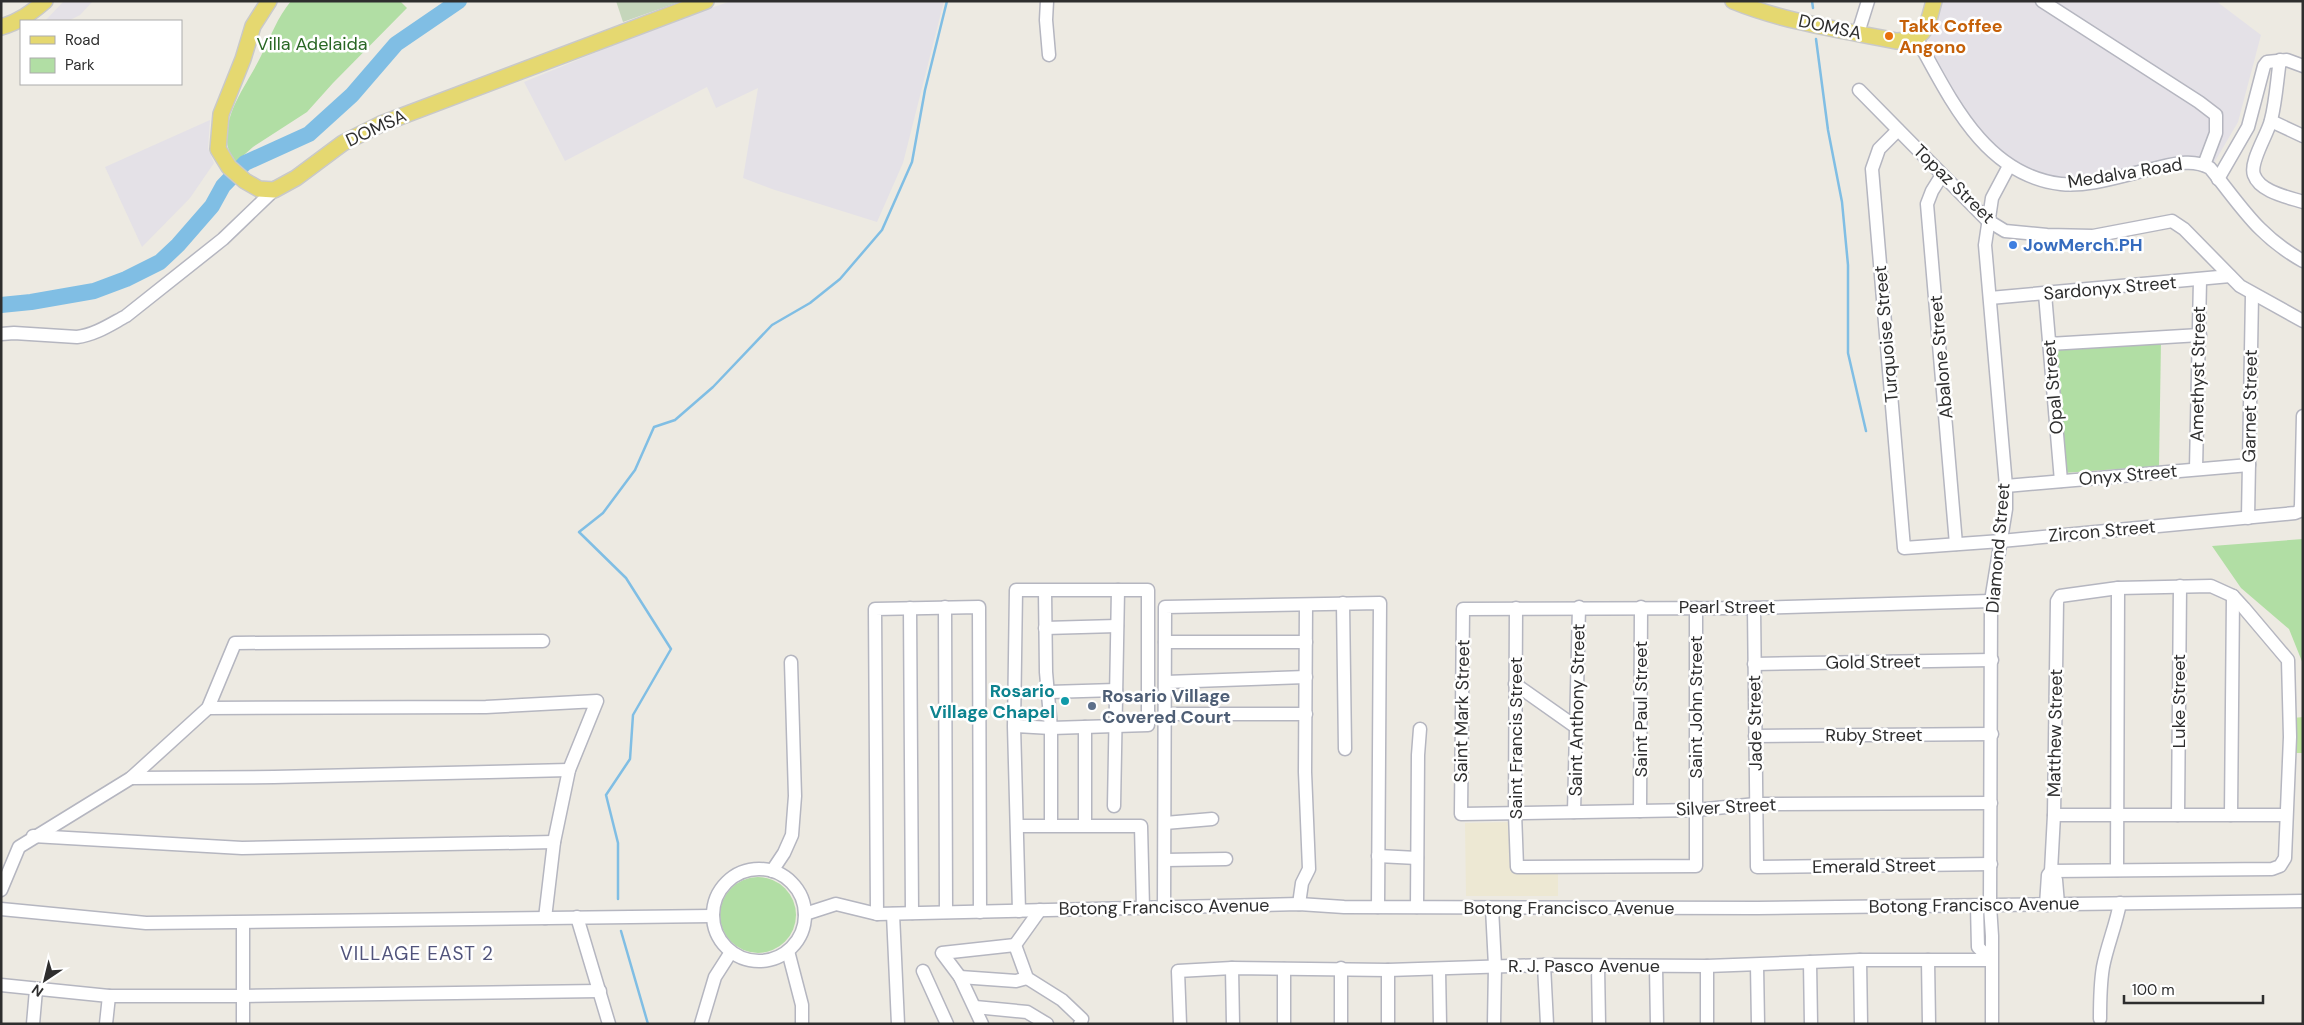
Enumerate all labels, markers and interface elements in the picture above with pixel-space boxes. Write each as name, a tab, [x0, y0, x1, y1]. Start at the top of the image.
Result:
street label: DOMSA	[1796, 9, 1864, 45]
place label: Takk Coffee Angono	[1899, 14, 2003, 59]
legend	[20, 20, 182, 85]
text: Road	[65, 30, 100, 50]
marker: Takk Coffee Angono	[1883, 30, 1895, 42]
park label: Villa Adelaida	[256, 32, 368, 56]
text: Park	[65, 55, 95, 75]
street label: DOMSA	[342, 104, 410, 152]
street label: Topaz Street	[1908, 139, 2000, 229]
street label: Medalva Road	[2066, 152, 2184, 194]
place label: JowMerch.PH	[2023, 233, 2143, 257]
marker: JowMerch.PH	[2007, 239, 2019, 251]
street label: Turquoise Street	[1868, 264, 1904, 404]
street label: Sardonyx Street	[2043, 270, 2177, 306]
street label: Abalone Street	[1924, 294, 1958, 420]
street label: Amethyst Street	[2185, 306, 2211, 442]
street label: Opal Street	[2037, 339, 2069, 435]
street label: Garnet Street	[2237, 349, 2263, 463]
street label: Onyx Street	[2078, 459, 2178, 491]
street label: Diamond Street	[1980, 482, 2016, 614]
street label: Zircon Street	[2047, 514, 2157, 548]
street label: Pearl Street	[1679, 595, 1775, 619]
street label: Saint Anthony Street	[1563, 623, 1591, 797]
street label: Saint John Street	[1684, 636, 1708, 778]
street label: Saint Mark Street	[1449, 639, 1475, 783]
street label: Saint Paul Street	[1629, 641, 1653, 777]
street label: Gold Street	[1825, 649, 1921, 675]
street label: Luke Street	[2167, 654, 2191, 748]
street label: Saint Francis Street	[1504, 657, 1528, 819]
street label: Matthew Street	[2042, 669, 2068, 797]
street label: Jade Street	[1742, 675, 1768, 771]
place label: Rosario Village Chapel	[929, 679, 1055, 724]
place label: Rosario Village Covered Court	[1102, 684, 1231, 729]
marker: Rosario Village Chapel	[1059, 695, 1071, 707]
marker: Rosario Village Covered Court	[1086, 700, 1098, 712]
street label: Ruby Street	[1825, 723, 1923, 747]
street label: Silver Street	[1675, 792, 1777, 822]
street label: Emerald Street	[1812, 853, 1936, 879]
street label: Botong Francisco Avenue	[1868, 891, 2080, 919]
street label: Botong Francisco Avenue	[1058, 893, 1270, 921]
street label: Botong Francisco Avenue	[1464, 896, 1674, 920]
district label: VILLAGE EAST 2	[340, 941, 494, 966]
street label: R. J. Pasco Avenue	[1508, 954, 1660, 978]
north arrow	[20, 955, 70, 1005]
scale bar	[2124, 972, 2263, 1004]
text: N	[28, 980, 47, 1001]
text: 100 m	[2132, 980, 2175, 1000]

